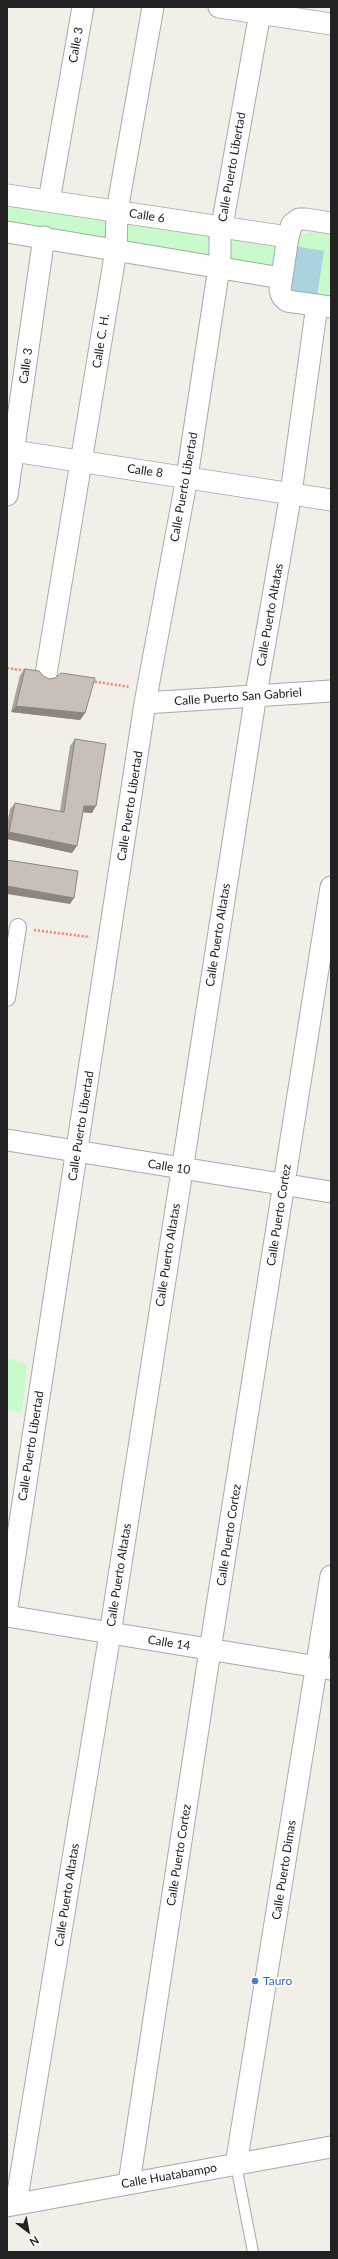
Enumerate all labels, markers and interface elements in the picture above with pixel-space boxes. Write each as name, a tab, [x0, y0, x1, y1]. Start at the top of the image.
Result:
street label: Calle 3	[66, 26, 86, 64]
street label: Calle Puerto Libertad	[215, 111, 249, 223]
street label: Calle 6	[128, 206, 166, 226]
street label: Calle C. H.	[90, 313, 112, 369]
street label: Calle 3	[16, 347, 36, 385]
street label: Calle Puerto Libertad	[167, 431, 201, 543]
street label: Calle 8	[126, 461, 164, 481]
street label: Calle Puerto Altatas	[254, 562, 286, 668]
street label: Calle Puerto San Gabriel	[174, 685, 302, 709]
street label: Calle Puerto Libertad	[114, 750, 146, 862]
street label: Calle Puerto Altatas	[203, 882, 233, 988]
street label: Calle Puerto Libertad	[65, 1070, 97, 1182]
street label: Calle 10	[147, 1157, 191, 1177]
street label: Calle Puerto Cortez	[264, 1163, 294, 1267]
street label: Calle Puerto Altatas	[153, 1202, 183, 1308]
street label: Calle Puerto Libertad	[15, 1390, 47, 1502]
street label: Calle Puerto Cortez	[214, 1483, 244, 1587]
street label: Calle Puerto Altatas	[104, 1522, 134, 1628]
street label: Calle 14	[147, 1633, 191, 1653]
street label: Calle Puerto Cortez	[164, 1803, 194, 1907]
street label: Calle Puerto Dimas	[269, 1819, 299, 1921]
street label: Calle Puerto Altatas	[52, 1842, 82, 1948]
place label: Tauro	[263, 1974, 292, 1988]
marker: Tauro	[250, 1976, 260, 1986]
street label: Calle Huatabampo	[120, 2160, 218, 2192]
north arrow	[8, 2211, 48, 2251]
text: N	[28, 2234, 42, 2249]

